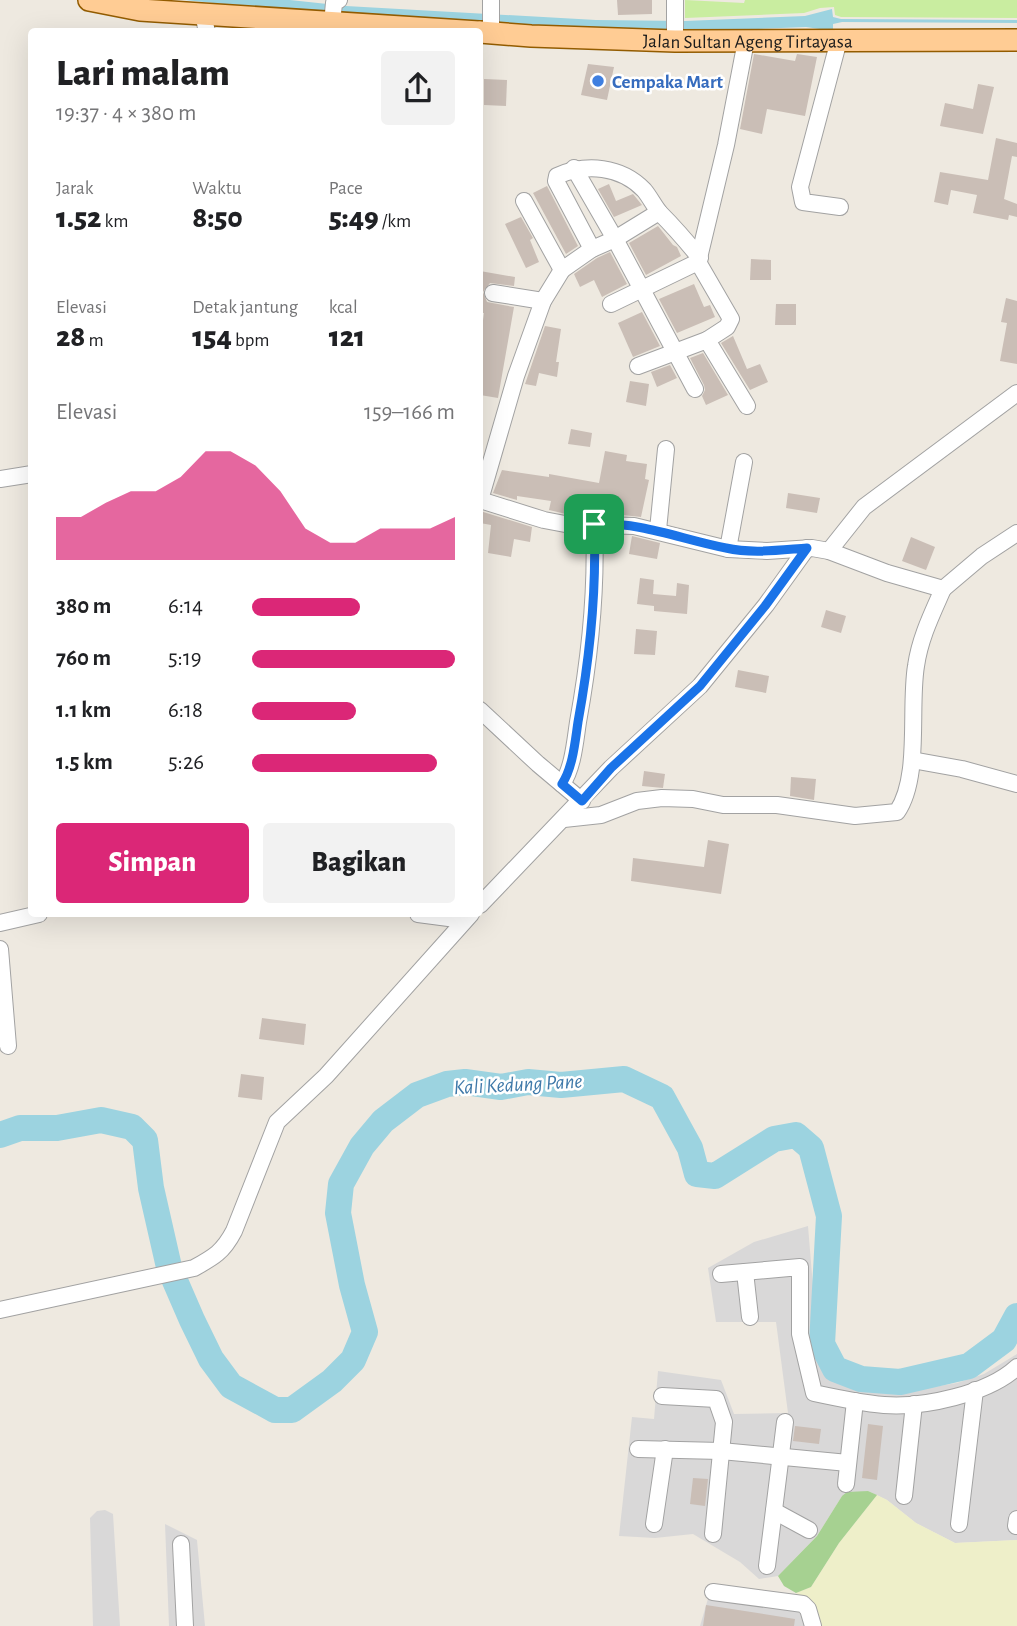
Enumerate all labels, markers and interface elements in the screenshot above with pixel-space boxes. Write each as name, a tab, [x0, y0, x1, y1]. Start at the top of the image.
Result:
street label: Jalan Sultan Ageng Tirtayasa	[642, 32, 853, 52]
button: share	[381, 51, 455, 125]
text: Lari malam	[56, 55, 230, 93]
marker: Cempaka Mart	[590, 73, 606, 89]
place label: Cempaka Mart	[612, 73, 724, 92]
text: 19:37 · 4 × 380 m	[56, 102, 196, 125]
text: Jarak	[56, 179, 94, 198]
text: Waktu	[192, 179, 241, 198]
text: Pace	[329, 179, 363, 198]
text: 1.52	[56, 203, 101, 233]
text: 8:50	[192, 203, 243, 233]
text: 5:49	[329, 203, 379, 233]
text: km	[101, 212, 128, 231]
text: /km	[379, 212, 411, 231]
text: Elevasi	[56, 298, 107, 317]
text: Detak jantung	[192, 298, 298, 317]
text: kcal	[329, 298, 358, 317]
text: 28	[56, 322, 85, 352]
text: 154	[192, 322, 232, 352]
text: 121	[329, 322, 365, 352]
text: m	[85, 331, 104, 350]
text: bpm	[232, 331, 270, 350]
text: Elevasi	[56, 401, 117, 424]
text: 159–166 m	[364, 401, 455, 424]
pin	[564, 494, 624, 554]
icon: arrive	[575, 505, 613, 543]
text: 380 m	[56, 595, 111, 618]
text: 6:14	[168, 595, 203, 618]
text: 760 m	[56, 647, 111, 670]
text: 5:19	[168, 647, 202, 670]
text: 1.1 km	[56, 699, 111, 722]
text: 6:18	[168, 699, 203, 722]
text: 1.5 km	[56, 751, 113, 774]
text: 5:26	[168, 751, 204, 774]
button: Simpan	[56, 823, 249, 903]
button: Bagikan	[263, 823, 455, 903]
water label: Kali Kedung Pane	[453, 1071, 583, 1098]

